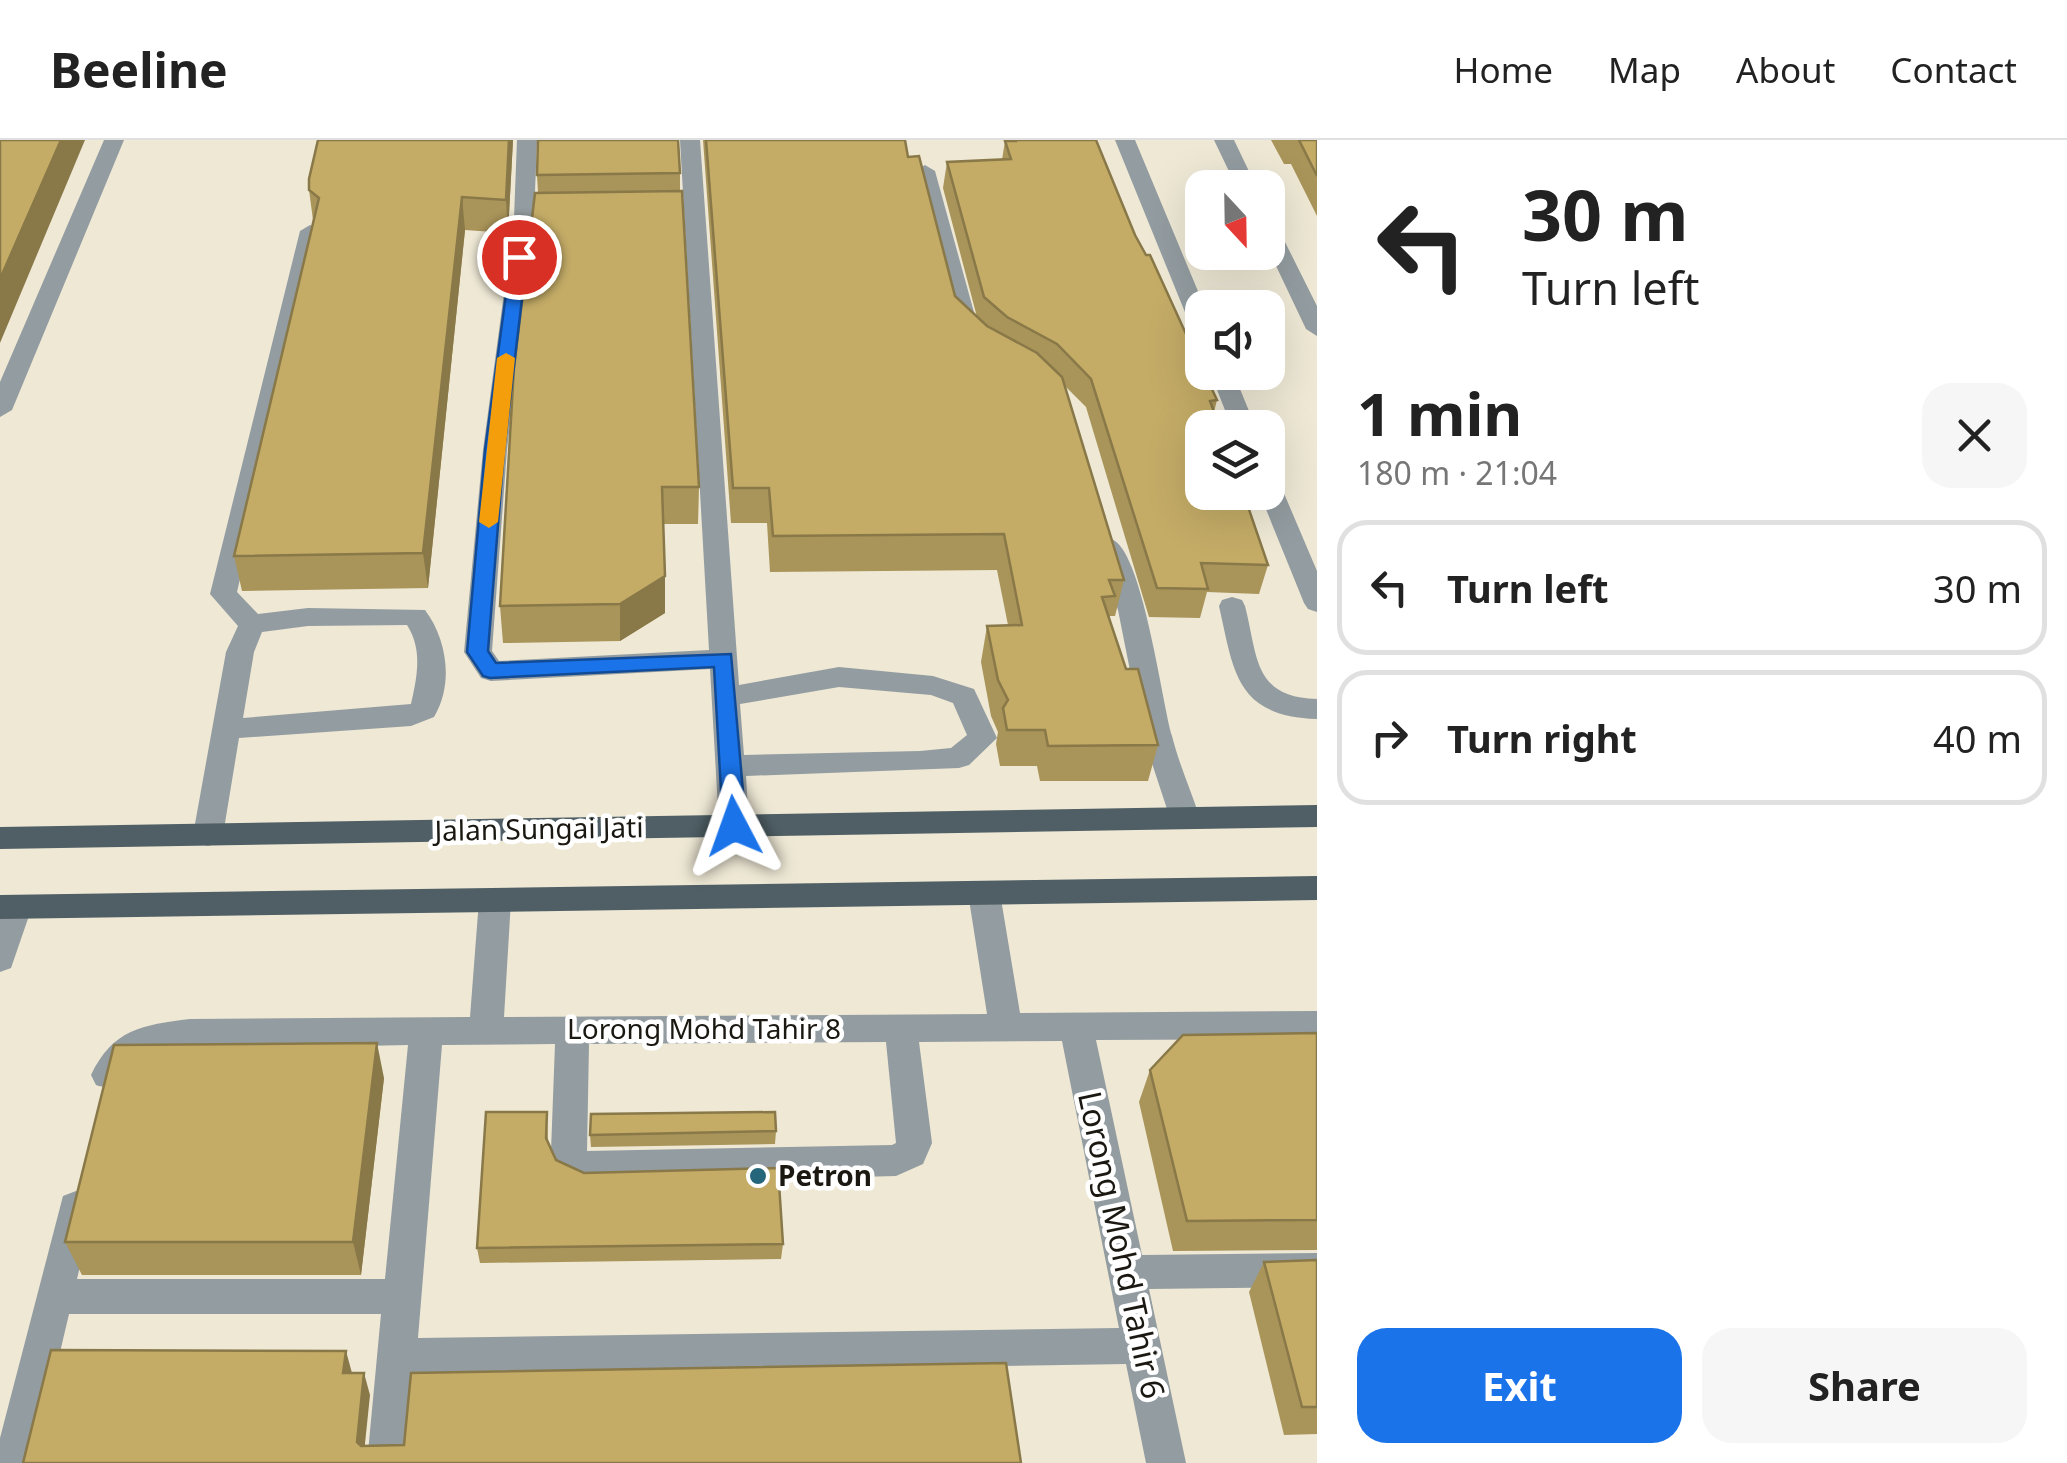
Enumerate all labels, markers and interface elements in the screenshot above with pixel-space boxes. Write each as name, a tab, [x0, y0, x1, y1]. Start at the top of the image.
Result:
text: Beeline	[50, 37, 228, 102]
text: Home	[1454, 46, 1553, 93]
text: Map	[1608, 46, 1681, 93]
text: About	[1736, 46, 1835, 93]
text: Contact	[1890, 46, 2017, 93]
text: 30 m	[1522, 166, 1689, 262]
north arrow	[1185, 170, 1285, 270]
map controls	[1185, 170, 1285, 510]
icon: left	[1357, 180, 1487, 310]
pin	[477, 215, 562, 300]
icon: arrive	[492, 230, 547, 285]
text: Turn left	[1522, 257, 1699, 318]
button: sound	[1185, 290, 1285, 390]
text: 1 min	[1357, 372, 1522, 454]
button: close	[1922, 383, 2027, 488]
button: layers	[1185, 410, 1285, 510]
text: 180 m · 21:04	[1357, 451, 1557, 494]
icon: left	[1362, 560, 1417, 615]
text: Turn left	[1447, 562, 1609, 614]
text: 30 m	[1933, 562, 2022, 614]
icon: right	[1362, 710, 1417, 765]
text: Turn right	[1447, 712, 1637, 764]
text: 40 m	[1933, 712, 2022, 764]
position arrow	[682, 774, 786, 878]
street label: Jalan Sungai Jati	[431, 807, 644, 849]
street label: Lorong Mohd Tahir 8	[567, 1009, 841, 1047]
street label: Lorong Mohd Tahir 6	[1069, 1087, 1176, 1402]
place label: Petron	[778, 1156, 872, 1194]
marker: Petron	[747, 1165, 769, 1187]
button: Exit	[1357, 1328, 1682, 1443]
button: Share	[1702, 1328, 2027, 1443]

